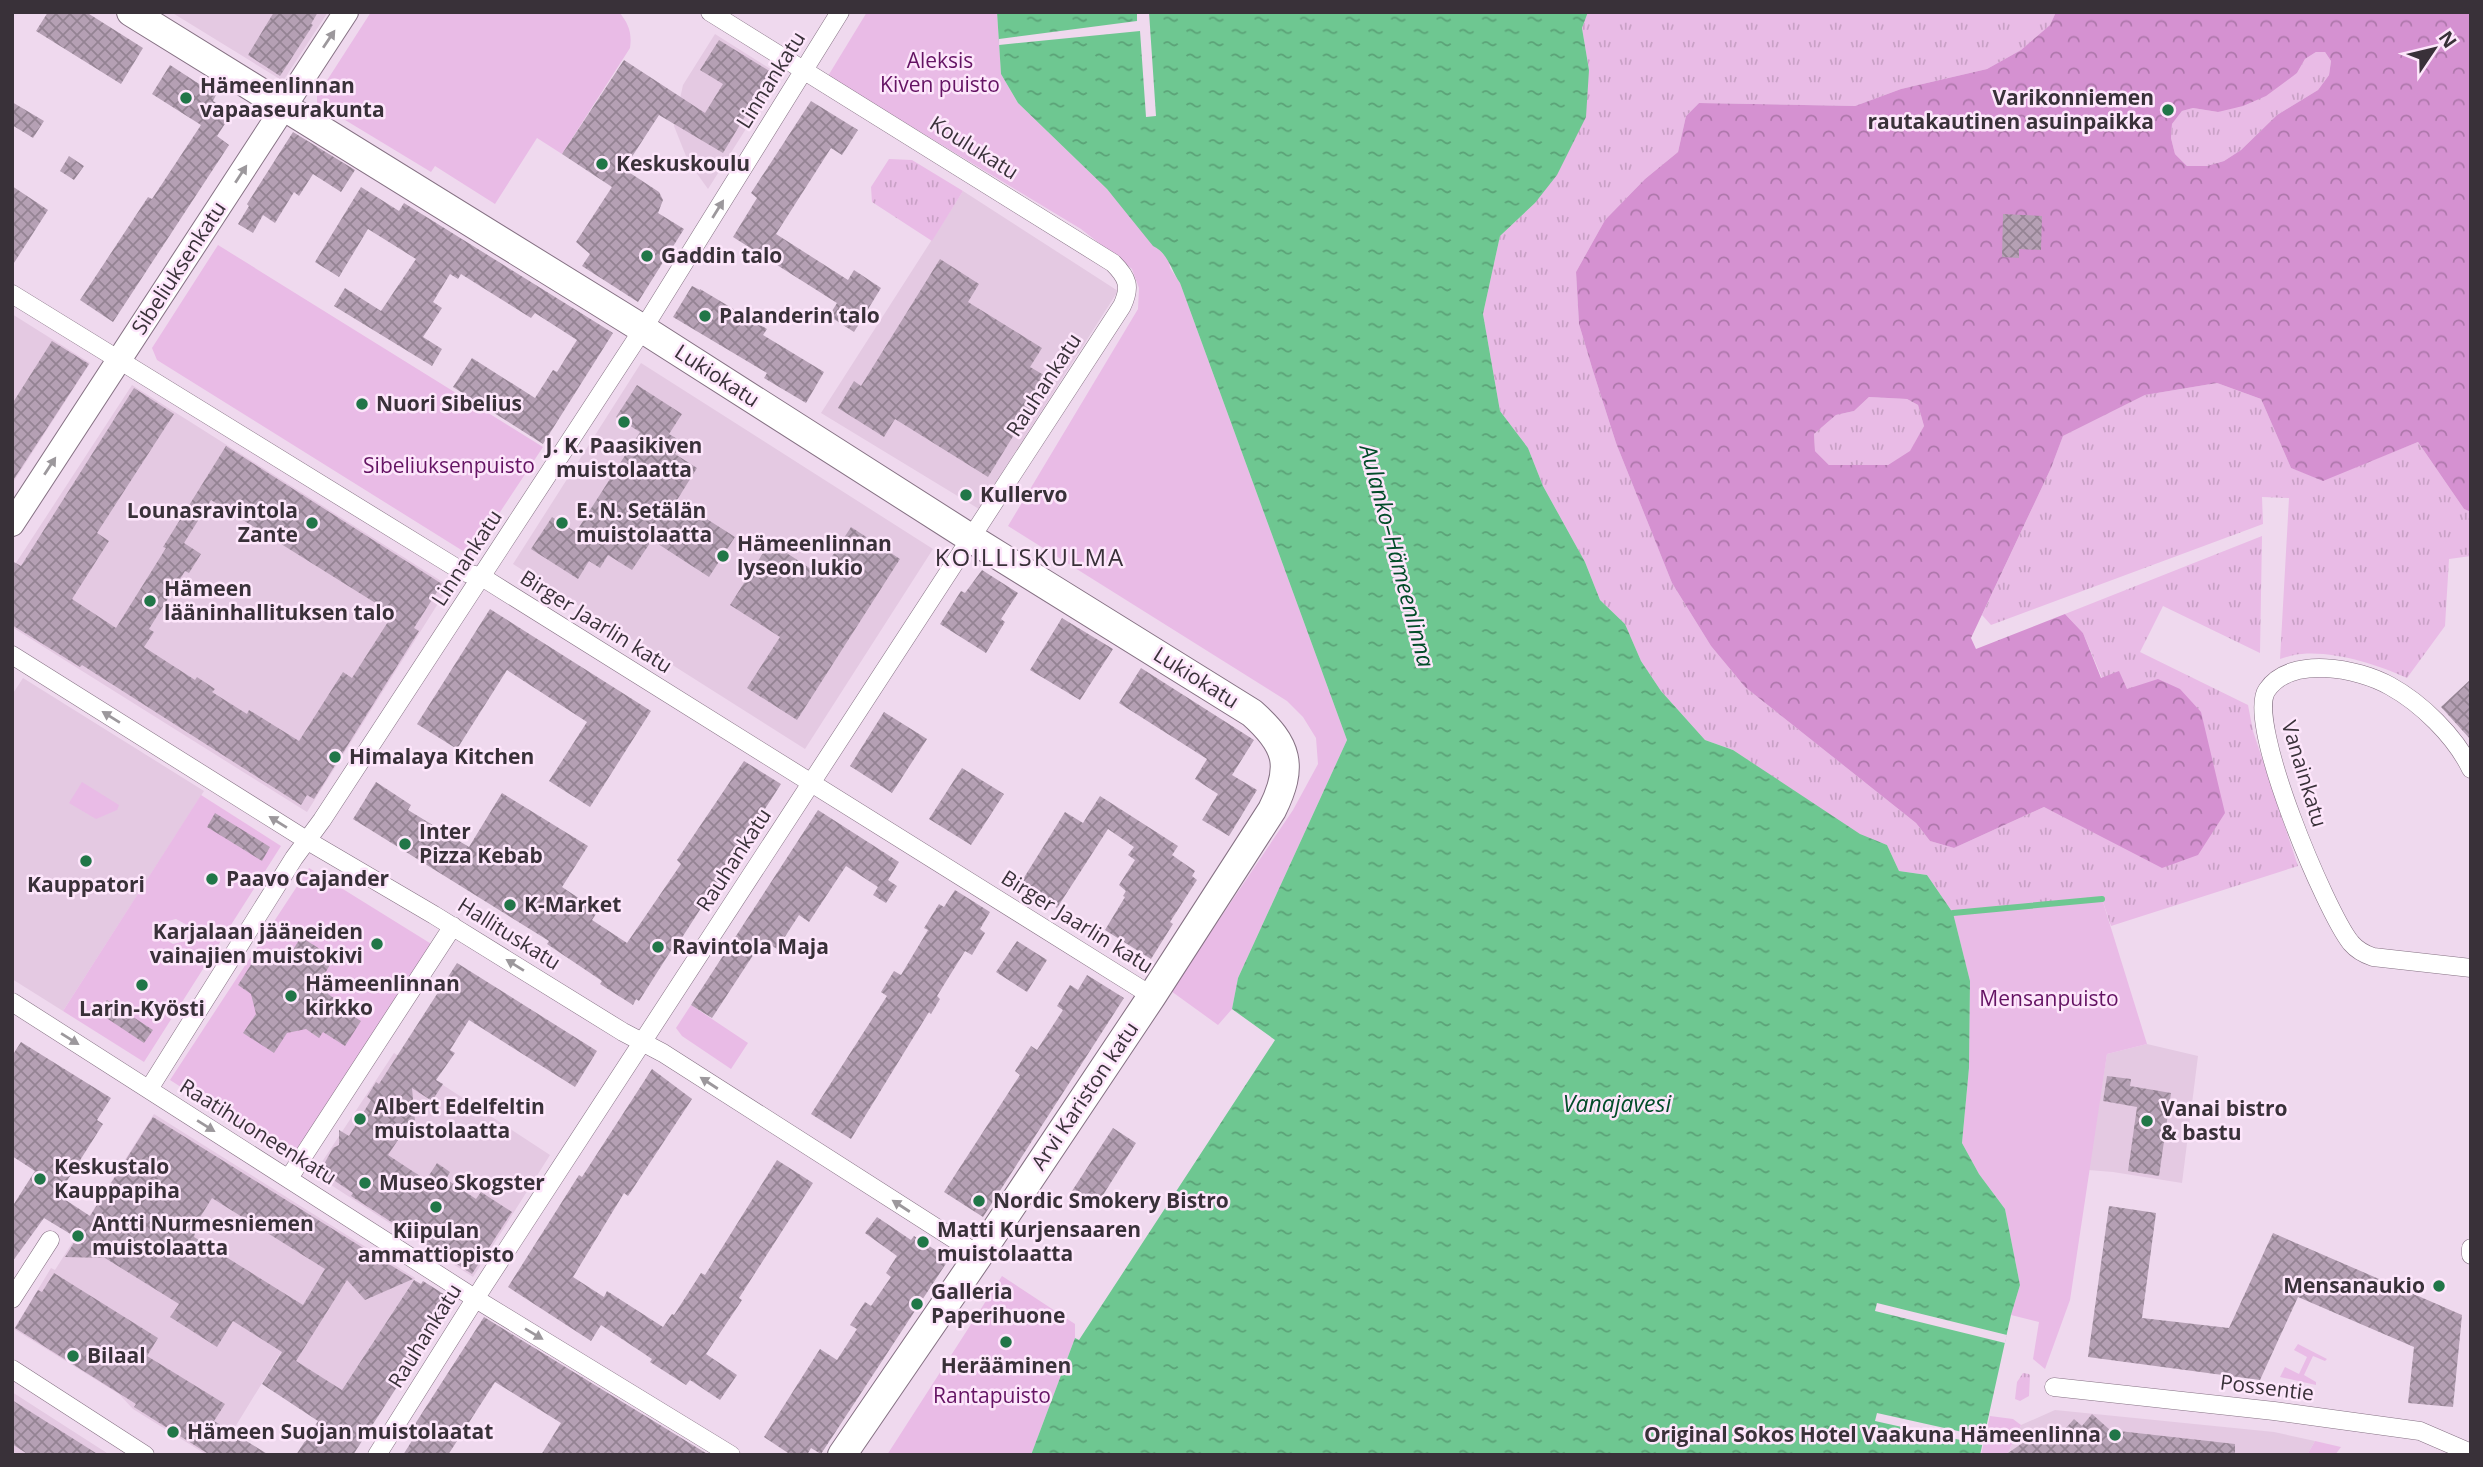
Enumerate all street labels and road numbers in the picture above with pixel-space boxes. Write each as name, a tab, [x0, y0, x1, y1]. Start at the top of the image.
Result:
street label: Linnankatu	[729, 26, 811, 133]
street label: Koulukatu	[925, 109, 1024, 185]
street label: Sibeliuksenkatu	[125, 195, 232, 340]
street label: Rauhankatu	[999, 327, 1087, 442]
street label: Lukiokatu	[670, 337, 765, 413]
street label: Linnankatu	[425, 504, 508, 611]
street label: Birger Jaarlin katu	[515, 563, 678, 679]
street label: Lukiokatu	[1148, 640, 1245, 714]
street label: Vanainkatu	[2275, 717, 2334, 830]
street label: Rauhankatu	[689, 802, 777, 917]
street label: Birger Jaarlin katu	[996, 863, 1159, 979]
street label: Hallituskatu	[453, 890, 566, 976]
street label: Arvi Kariston katu	[1024, 1016, 1144, 1175]
street label: Raatihuoneenkatu	[175, 1072, 342, 1191]
street label: Rauhankatu	[381, 1278, 467, 1393]
street label: Possentie	[2219, 1367, 2316, 1407]

